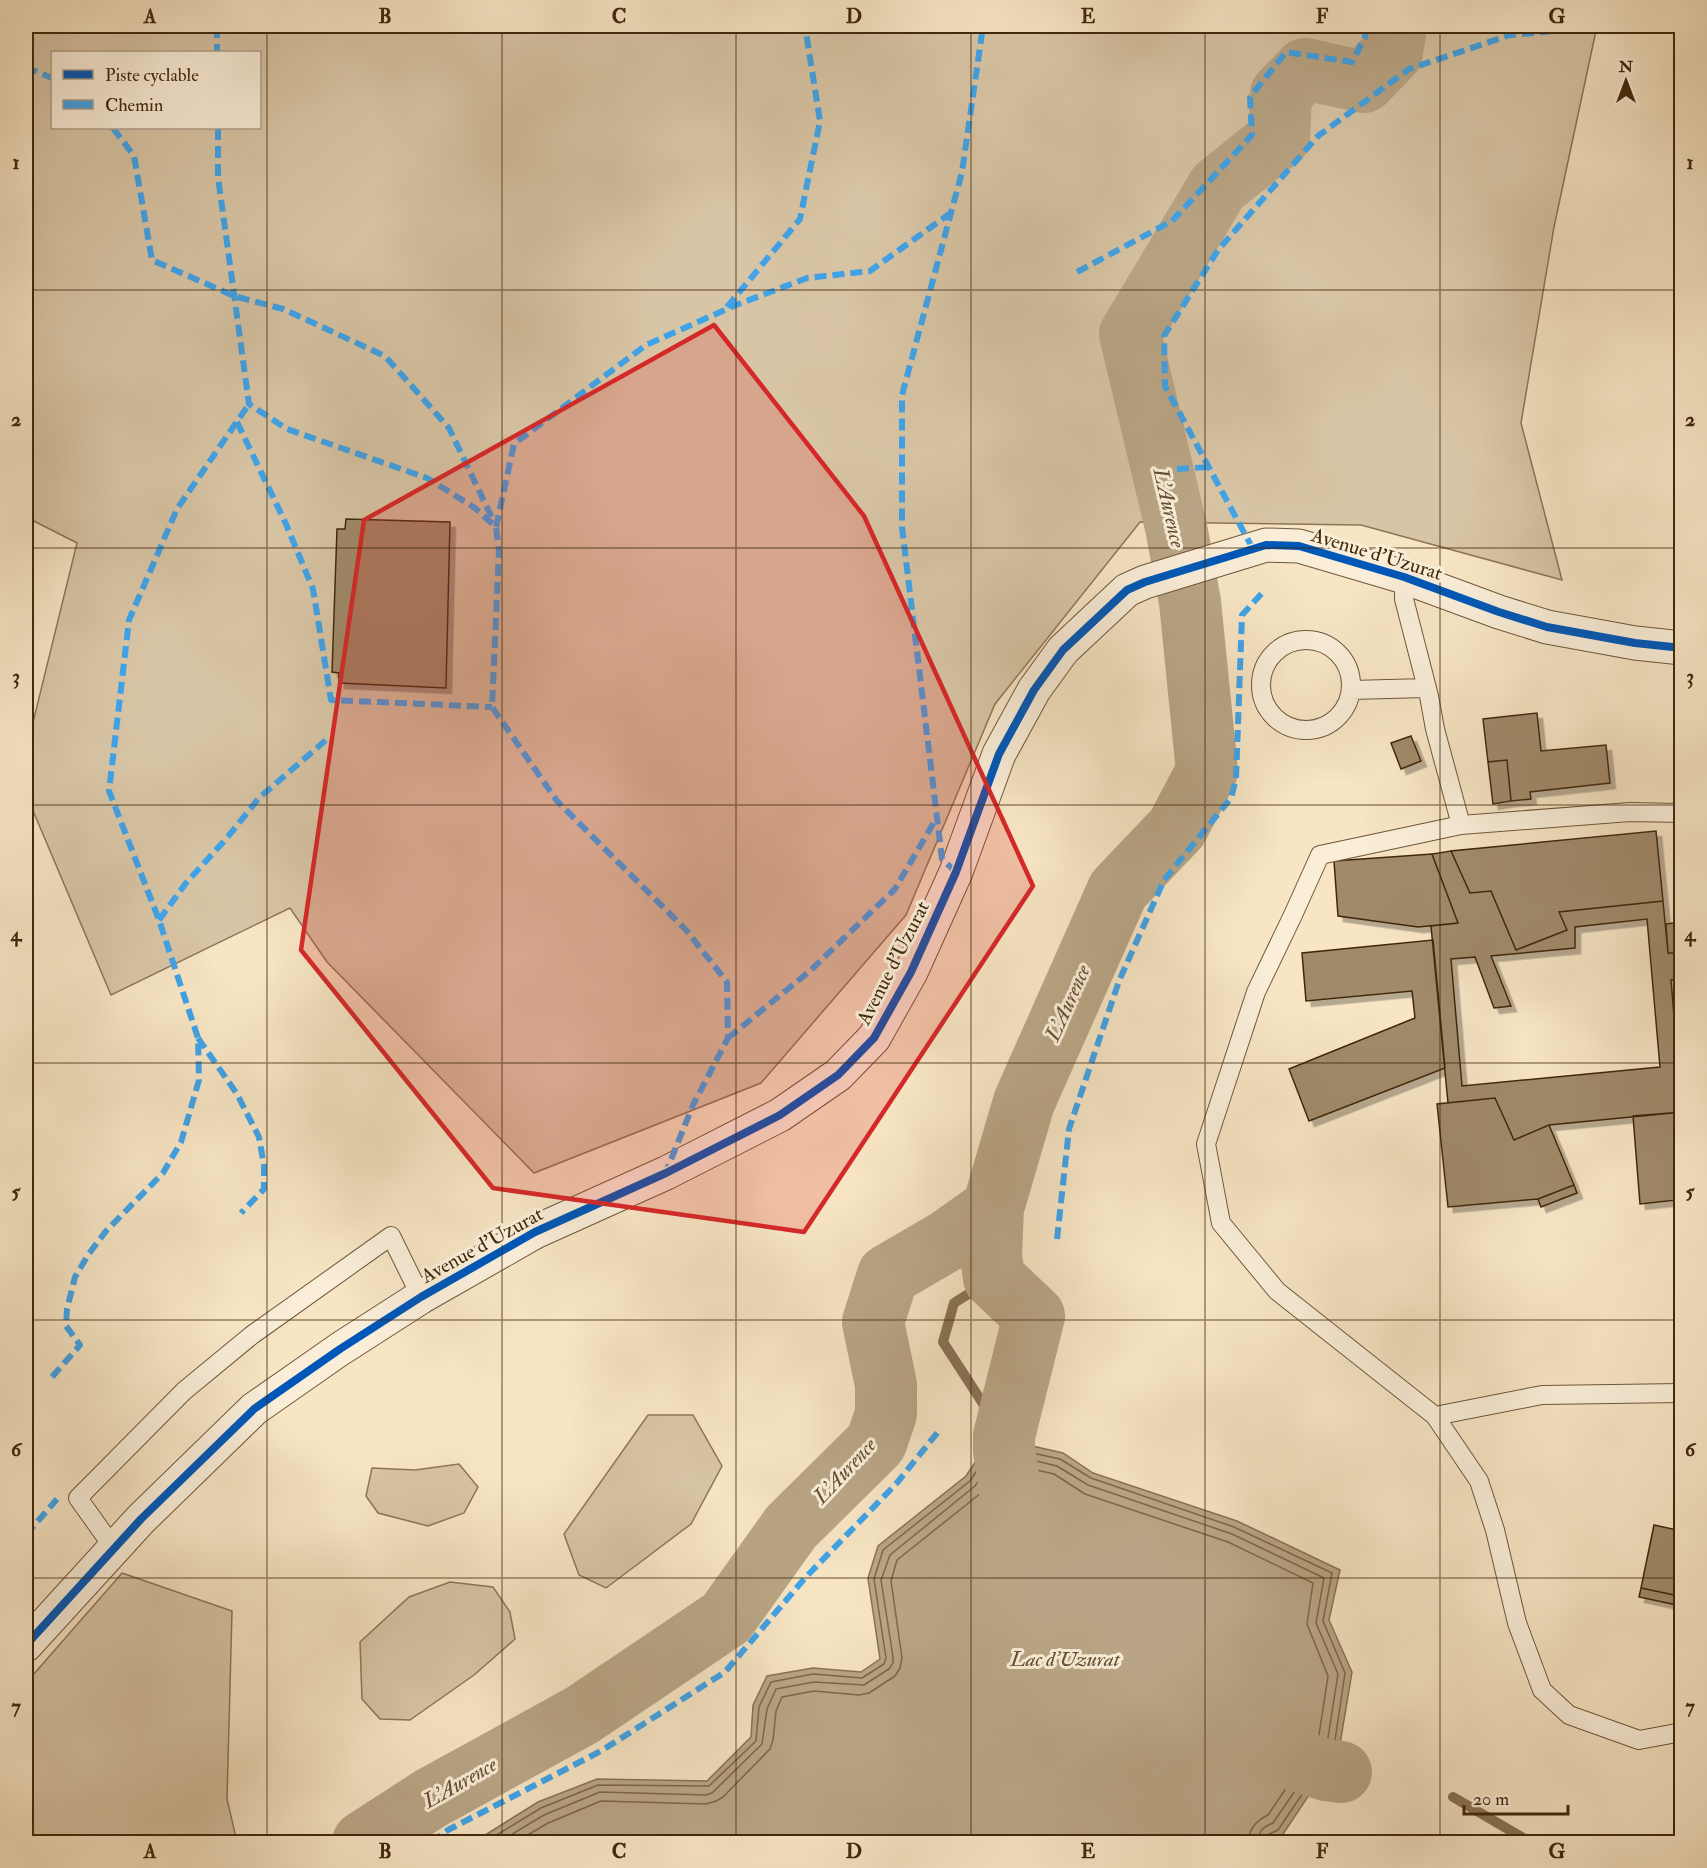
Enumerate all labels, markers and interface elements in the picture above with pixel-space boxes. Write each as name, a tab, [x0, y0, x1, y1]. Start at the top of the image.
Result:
text: A	[143, 4, 157, 29]
text: B	[378, 4, 392, 29]
text: C	[612, 4, 626, 29]
text: D	[846, 4, 862, 29]
text: E	[1081, 4, 1096, 29]
text: F	[1316, 4, 1329, 29]
text: G	[1549, 4, 1566, 29]
legend	[51, 51, 261, 129]
north arrow	[1596, 51, 1656, 111]
text: N	[1618, 57, 1634, 77]
text: Piste cyclable	[105, 64, 199, 87]
text: Chemin	[105, 94, 163, 117]
text: 1	[12, 150, 20, 175]
text: 1	[1686, 150, 1694, 175]
text: 2	[11, 407, 21, 432]
text: 2	[1685, 407, 1695, 432]
water label: L'Aurence	[1147, 465, 1191, 551]
street label: Avenue d'Uzurat	[1308, 522, 1446, 586]
text: 3	[12, 664, 20, 689]
text: 3	[1686, 664, 1694, 689]
street label: Avenue d'Uzurat	[851, 896, 935, 1030]
text: 4	[10, 922, 23, 947]
text: 4	[1684, 922, 1697, 947]
water label: L'Aurence	[1039, 960, 1097, 1046]
text: 5	[12, 1179, 22, 1204]
text: 5	[1686, 1179, 1696, 1204]
street label: Avenue d'Uzurat	[416, 1201, 548, 1289]
water label: L'Aurence	[807, 1432, 883, 1510]
text: 6	[11, 1437, 23, 1462]
text: 6	[1685, 1437, 1697, 1462]
water label: Lac d'Uzurat	[1009, 1646, 1121, 1673]
text: 7	[11, 1694, 21, 1719]
text: 7	[1685, 1694, 1695, 1719]
water label: L'Aurence	[417, 1751, 503, 1815]
scale bar	[1464, 1778, 1568, 1816]
text: 20 m	[1473, 1788, 1509, 1811]
text: A	[143, 1839, 157, 1864]
text: B	[378, 1839, 392, 1864]
text: C	[612, 1839, 626, 1864]
text: D	[846, 1839, 862, 1864]
text: E	[1081, 1839, 1096, 1864]
text: F	[1316, 1839, 1329, 1864]
text: G	[1549, 1839, 1566, 1864]

